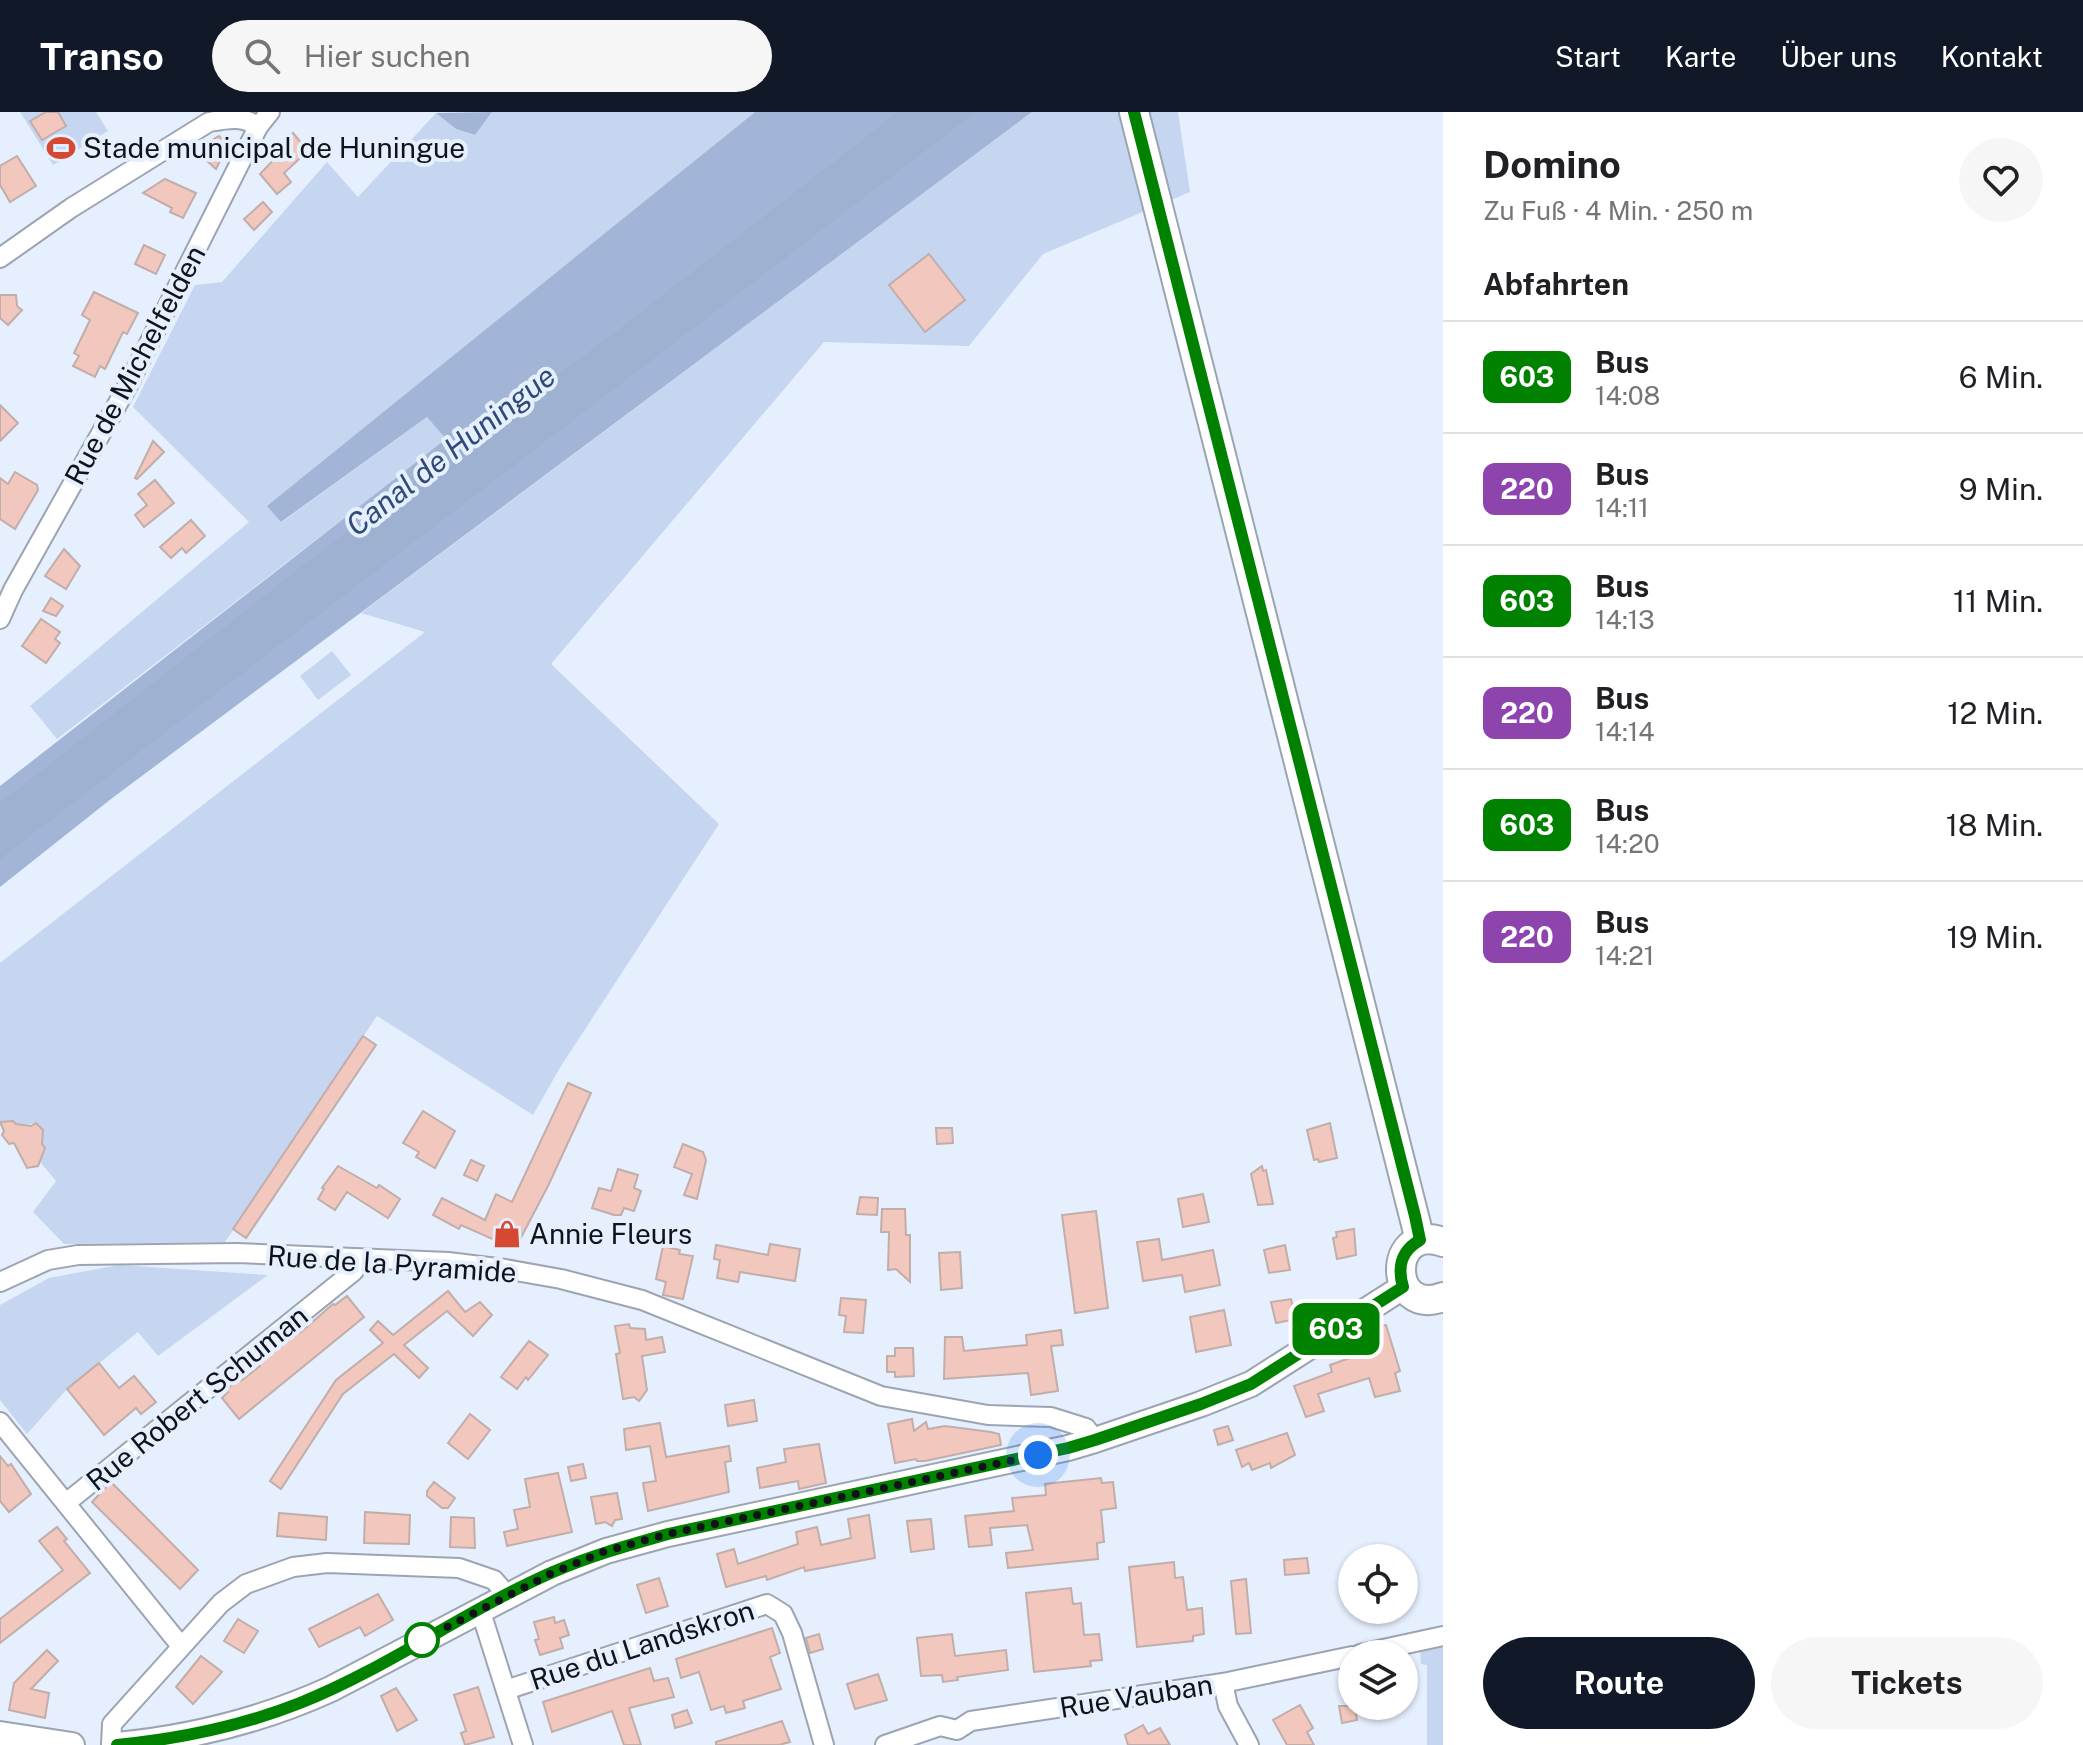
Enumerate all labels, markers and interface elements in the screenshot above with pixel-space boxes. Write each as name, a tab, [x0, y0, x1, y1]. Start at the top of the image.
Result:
search box	[212, 20, 772, 92]
text: Transo	[40, 34, 164, 79]
icon: search	[240, 34, 284, 78]
text: Hier suchen	[304, 38, 471, 74]
text: Start	[1555, 40, 1621, 73]
text: Karte	[1665, 40, 1736, 73]
text: Über uns	[1780, 40, 1897, 73]
text: Kontakt	[1941, 40, 2043, 73]
place label: Stade municipal de Huningue	[83, 131, 465, 164]
sports icon: Stade municipal de Huningue	[46, 133, 76, 163]
button: heart	[1959, 138, 2043, 222]
text: Domino	[1483, 142, 1621, 187]
text: Zu Fuß · 4 Min. · 250 m	[1483, 195, 1753, 226]
street label: Rue de Michelfelden	[58, 240, 212, 490]
text: Abfahrten	[1483, 266, 1629, 302]
text: Bus	[1595, 344, 1649, 380]
water label: Canal de Huningue	[339, 357, 562, 543]
text: 6 Min.	[1959, 359, 2043, 395]
text: 603	[1500, 360, 1555, 393]
text: 14:08	[1595, 380, 1660, 411]
text: Bus	[1595, 456, 1649, 492]
text: 9 Min.	[1959, 471, 2043, 507]
text: 220	[1500, 472, 1554, 505]
text: 14:11	[1595, 492, 1649, 523]
text: Bus	[1595, 568, 1649, 604]
text: 11 Min.	[1953, 583, 2043, 619]
text: 603	[1500, 584, 1555, 617]
text: 14:13	[1595, 604, 1655, 635]
text: Bus	[1595, 680, 1649, 716]
text: 12 Min.	[1947, 695, 2043, 731]
text: 220	[1500, 696, 1554, 729]
text: 14:14	[1595, 716, 1655, 747]
text: Bus	[1595, 792, 1649, 828]
text: 18 Min.	[1946, 807, 2043, 843]
text: 603	[1500, 808, 1555, 841]
text: 14:20	[1595, 828, 1660, 859]
text: Bus	[1595, 904, 1649, 940]
text: 19 Min.	[1947, 919, 2043, 955]
text: 220	[1500, 920, 1554, 953]
text: 14:21	[1595, 940, 1654, 971]
place label: Annie Fleurs	[529, 1217, 692, 1250]
shop icon: Annie Fleurs	[492, 1219, 522, 1249]
street label: Rue de la Pyramide	[266, 1238, 518, 1289]
street label: Rue Robert Schuman	[80, 1298, 314, 1497]
line badge: 603	[1290, 1303, 1382, 1355]
text: 603	[1309, 1312, 1364, 1345]
your location	[1018, 1435, 1058, 1475]
map controls	[1338, 1544, 1418, 1720]
button: locate	[1338, 1544, 1418, 1624]
street label: Rue du Landskron	[526, 1593, 758, 1696]
unlabelled marker	[405, 1623, 439, 1657]
button: Route	[1483, 1637, 1755, 1729]
button: Tickets	[1771, 1637, 2043, 1729]
button: layers	[1338, 1640, 1418, 1720]
street label: Rue Vauban	[1057, 1667, 1215, 1724]

